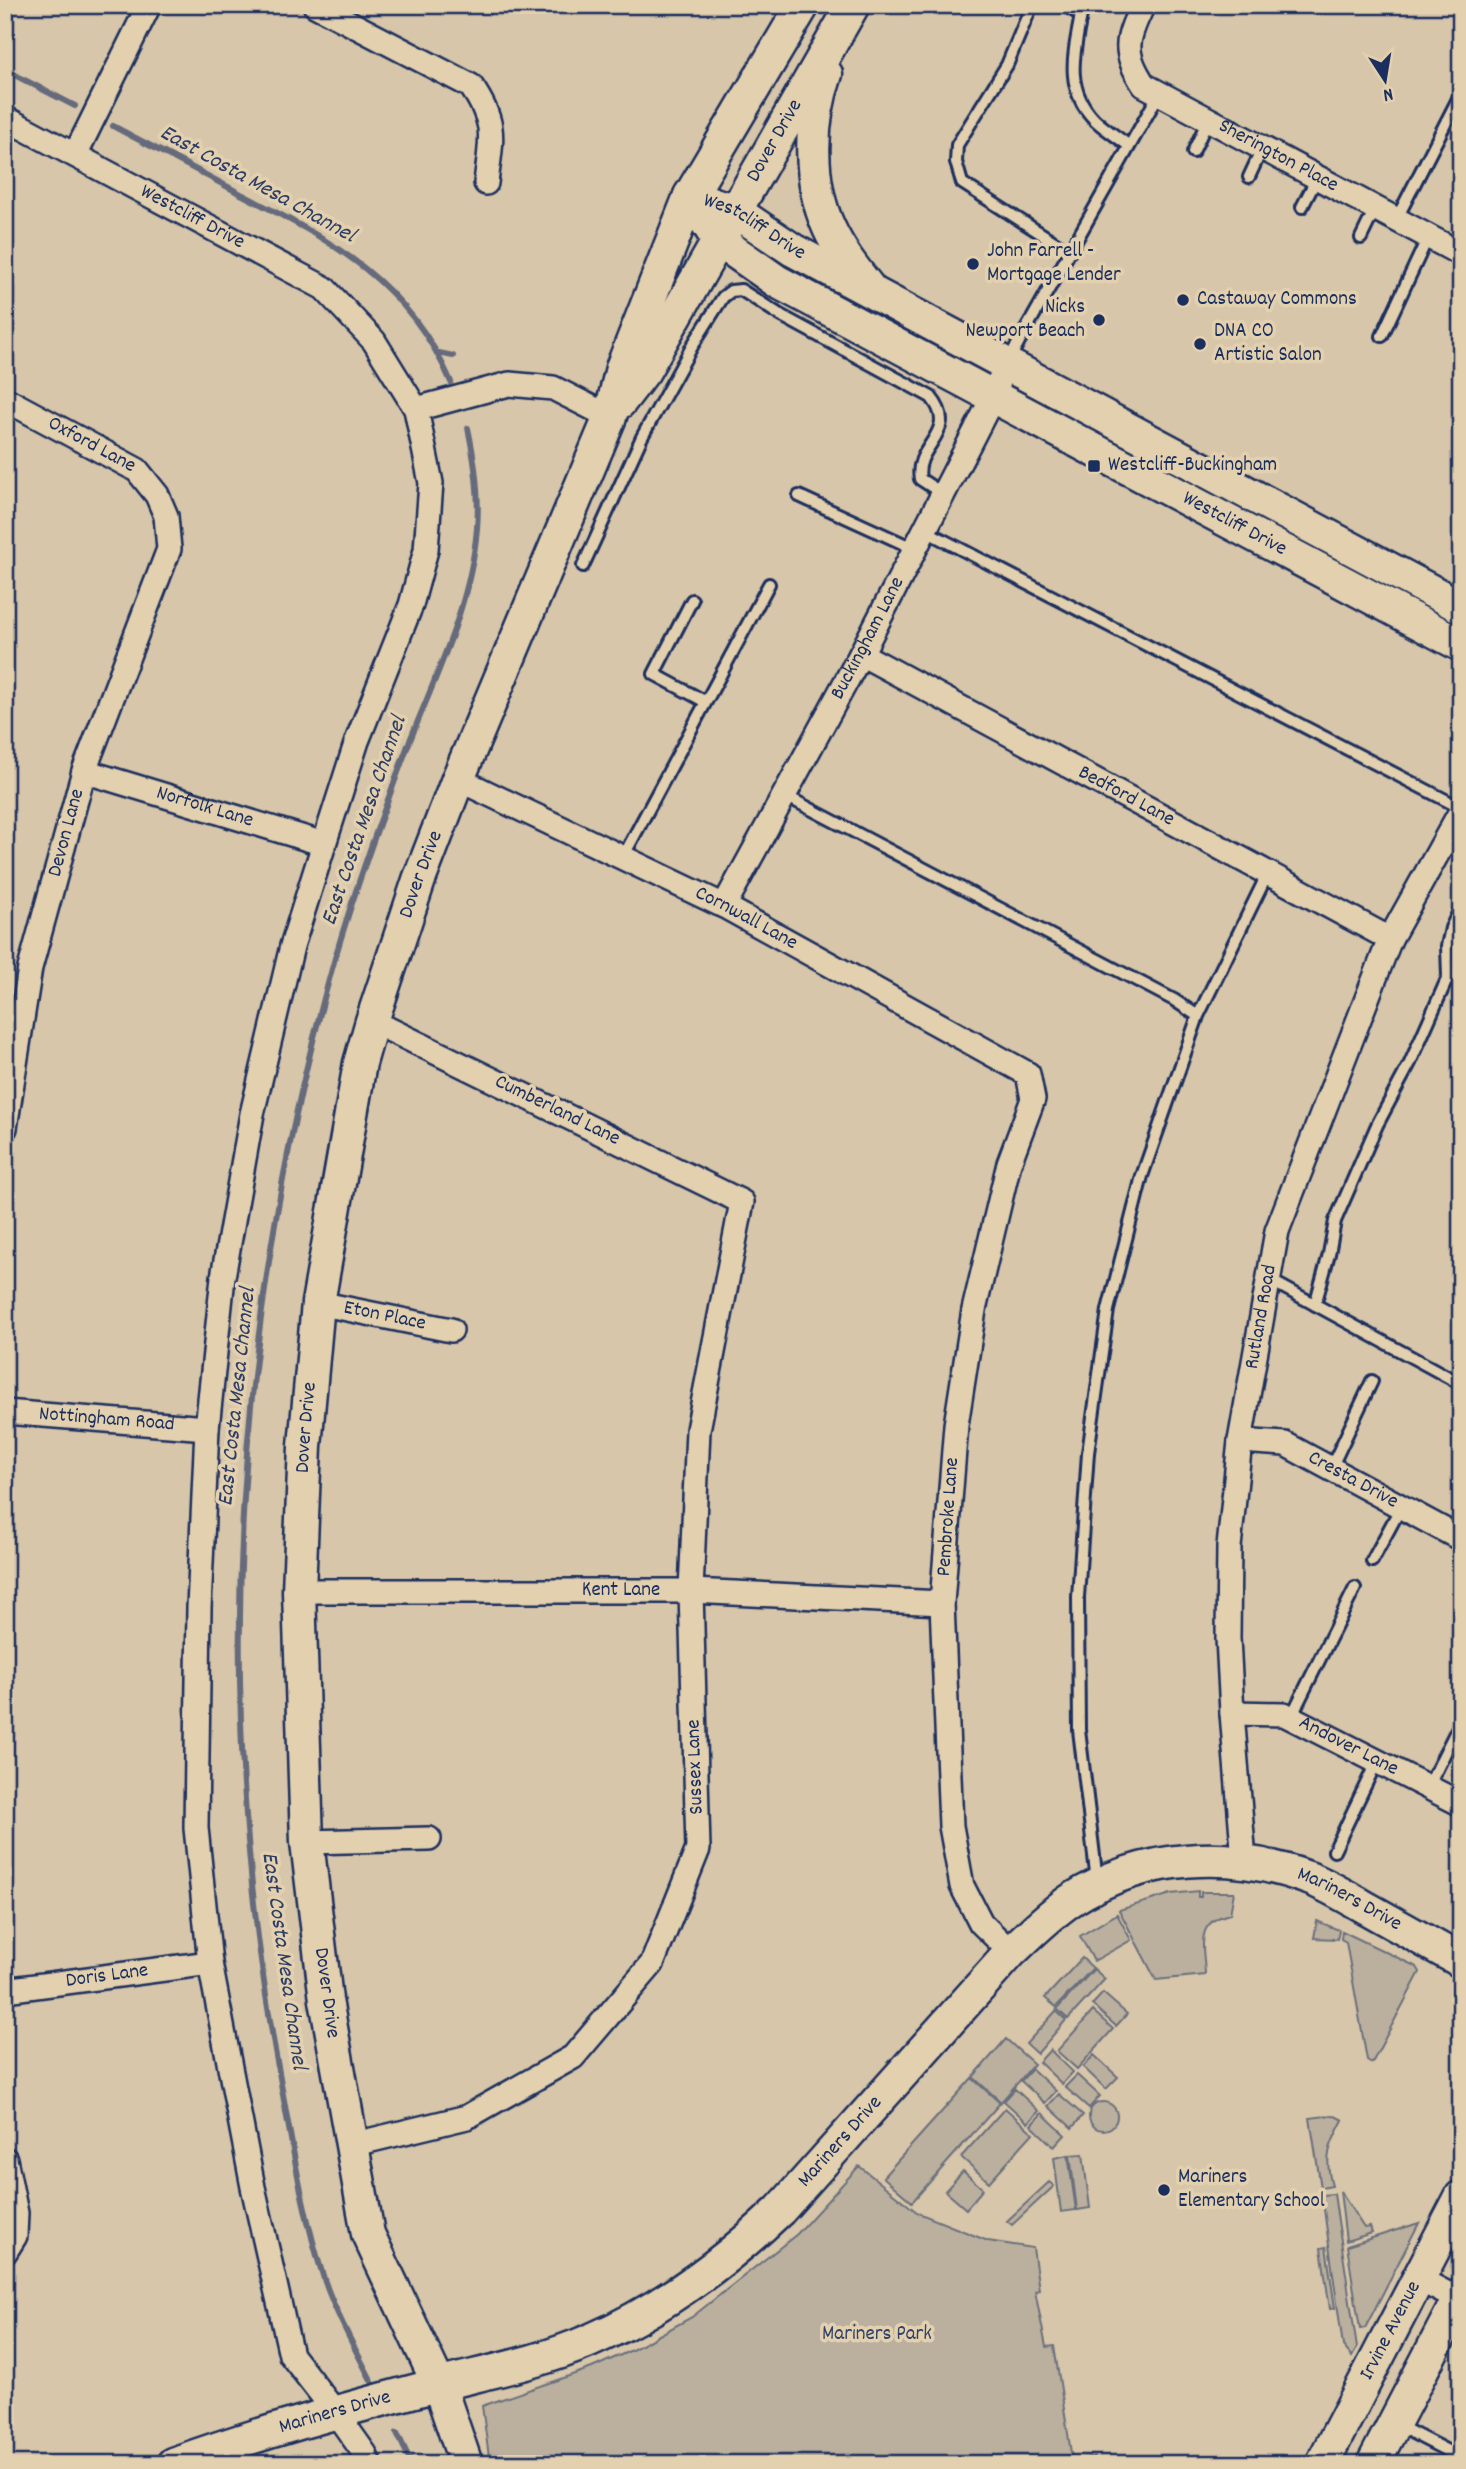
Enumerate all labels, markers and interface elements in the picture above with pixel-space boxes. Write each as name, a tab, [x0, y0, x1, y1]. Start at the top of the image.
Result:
north arrow	[1350, 46, 1420, 116]
text: N	[1380, 79, 1395, 107]
street label: Dover Drive	[740, 94, 811, 188]
street label: Sherington Place	[1213, 112, 1343, 201]
water label: East Costa Mesa Channel	[153, 117, 362, 253]
street label: Westcliff Drive	[134, 177, 250, 258]
street label: Westcliff Drive	[699, 186, 811, 269]
place label: John Farrell - Mortgage Lender	[987, 237, 1121, 291]
marker: John Farrell - Mortgage Lender	[965, 256, 981, 272]
place label: Castaway Commons	[1197, 285, 1357, 315]
marker: Castaway Commons	[1175, 292, 1191, 308]
place label: Nicks Newport Beach	[965, 293, 1085, 347]
marker: Nicks Newport Beach	[1091, 312, 1107, 328]
place label: DNA CO Artistic Salon	[1214, 317, 1322, 371]
marker: DNA CO Artistic Salon	[1192, 336, 1208, 352]
street label: Oxford Lane	[42, 409, 141, 481]
place label: Westcliff-Buckingham	[1108, 451, 1277, 481]
marker: Westcliff-Buckingham	[1086, 458, 1102, 474]
street label: Westcliff Drive	[1176, 484, 1292, 565]
street label: Buckingham Lane	[824, 572, 913, 705]
water label: East Costa Mesa Channel	[314, 710, 417, 930]
street label: Bedford Lane	[1072, 758, 1180, 835]
street label: Norfolk Lane	[152, 779, 257, 837]
street label: Devon Lane	[41, 786, 93, 880]
street label: Dover Drive	[392, 826, 452, 922]
street label: Cornwall Lane	[689, 879, 803, 959]
street label: Cumberland Lane	[489, 1068, 625, 1154]
street label: Rutland Road	[1238, 1262, 1286, 1372]
water label: East Costa Mesa Channel	[210, 1285, 266, 1508]
street label: Eton Place	[341, 1294, 428, 1340]
street label: Dover Drive	[289, 1381, 326, 1474]
street label: Nottingham Road	[38, 1400, 176, 1440]
street label: Cresta Drive	[1302, 1444, 1403, 1517]
street label: Pembroke Lane	[930, 1456, 968, 1578]
street label: Kent Lane	[582, 1576, 660, 1606]
street label: Andover Lane	[1293, 1709, 1403, 1785]
street label: Sussex Lane	[679, 1719, 713, 1815]
water label: East Costa Mesa Channel	[251, 1850, 315, 2073]
street label: Mariners Drive	[1293, 1860, 1407, 1940]
street label: Dover Drive	[305, 1946, 347, 2040]
street label: Doris Lane	[64, 1956, 150, 1997]
street label: Mariners Drive	[791, 2089, 890, 2195]
place label: Mariners Elementary School	[1178, 2163, 1325, 2217]
marker: Mariners Elementary School	[1156, 2182, 1172, 2198]
street label: Irvine Avenue	[1353, 2276, 1430, 2386]
park label: Mariners Park	[822, 2320, 932, 2350]
street label: Mariners Drive	[276, 2383, 394, 2443]

